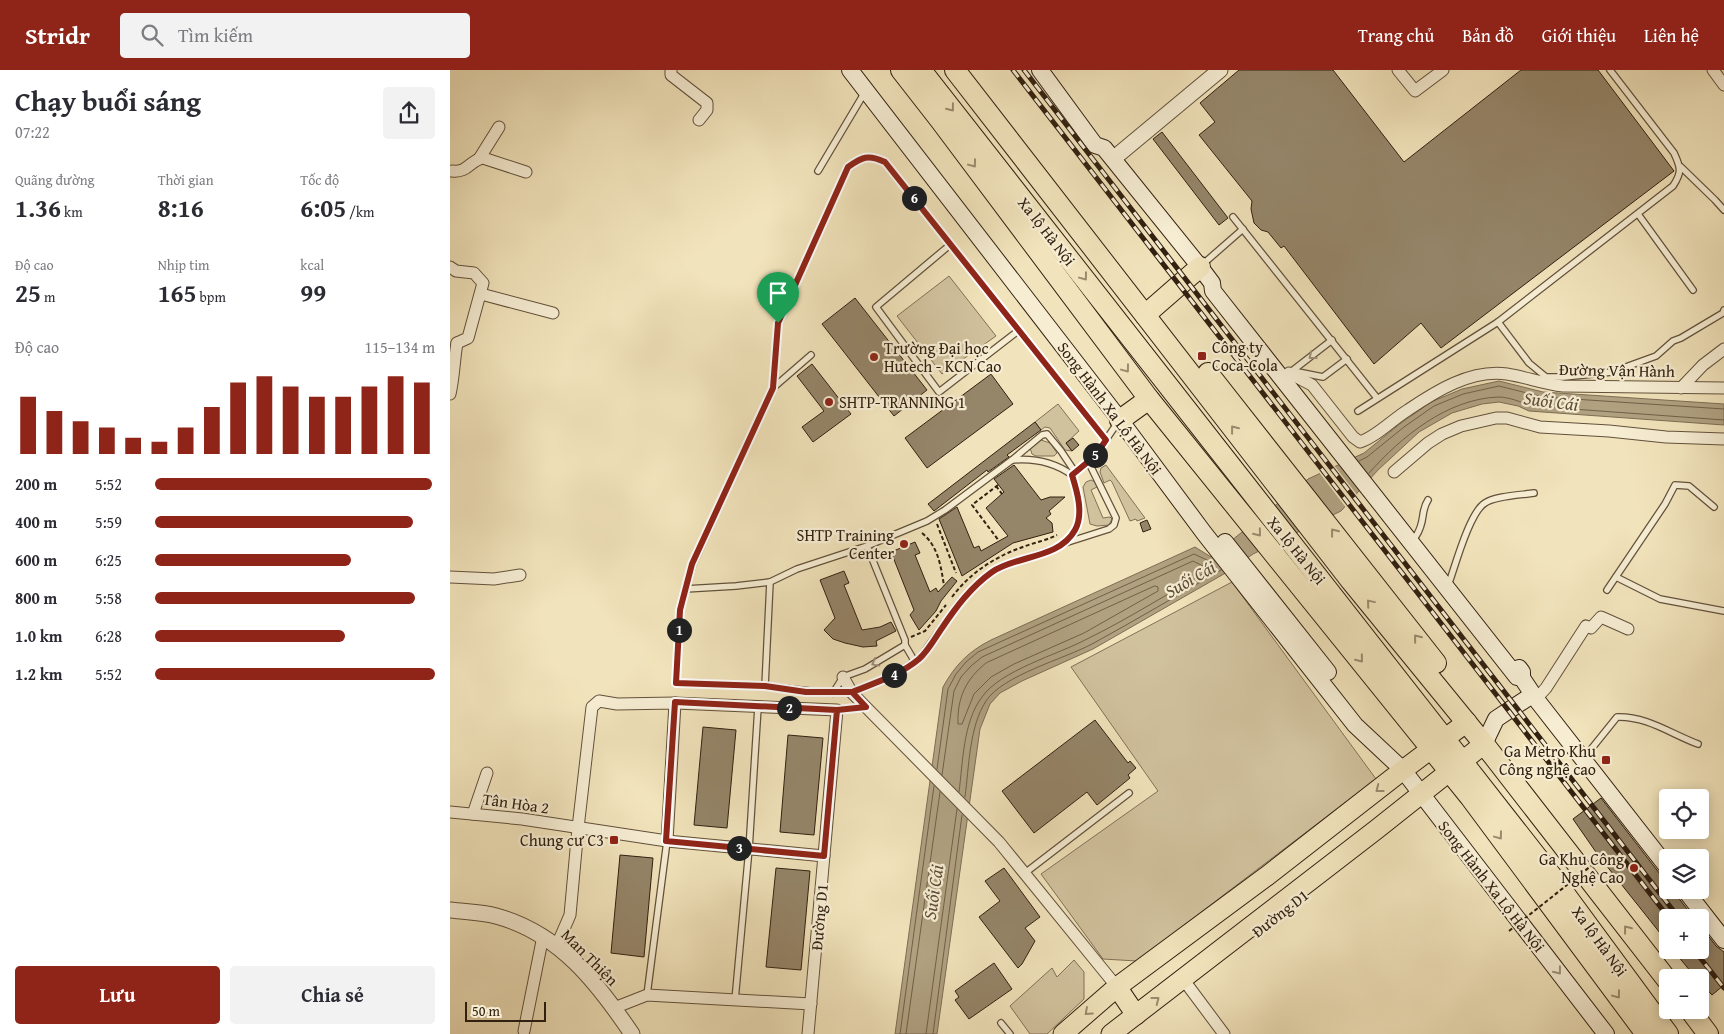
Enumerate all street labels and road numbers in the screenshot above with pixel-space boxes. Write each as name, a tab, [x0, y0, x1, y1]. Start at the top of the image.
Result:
street label: Xa lộ Hà Nội	[1012, 191, 1082, 271]
street label: Song Hành Xa Lộ Hà Nội	[1052, 336, 1168, 480]
street label: Đường Vận Hành	[1559, 357, 1675, 383]
street label: Xa lộ Hà Nội	[1262, 511, 1332, 590]
street label: Tân Hòa 2	[481, 786, 551, 820]
street label: Song Hành Xa Lộ Hà Nội	[1433, 815, 1551, 957]
street label: Đường D1	[804, 883, 834, 951]
street label: Đường D1	[1246, 883, 1314, 943]
street label: Xa lộ Hà Nội	[1566, 901, 1634, 982]
street label: Man Thiện	[556, 923, 624, 991]

